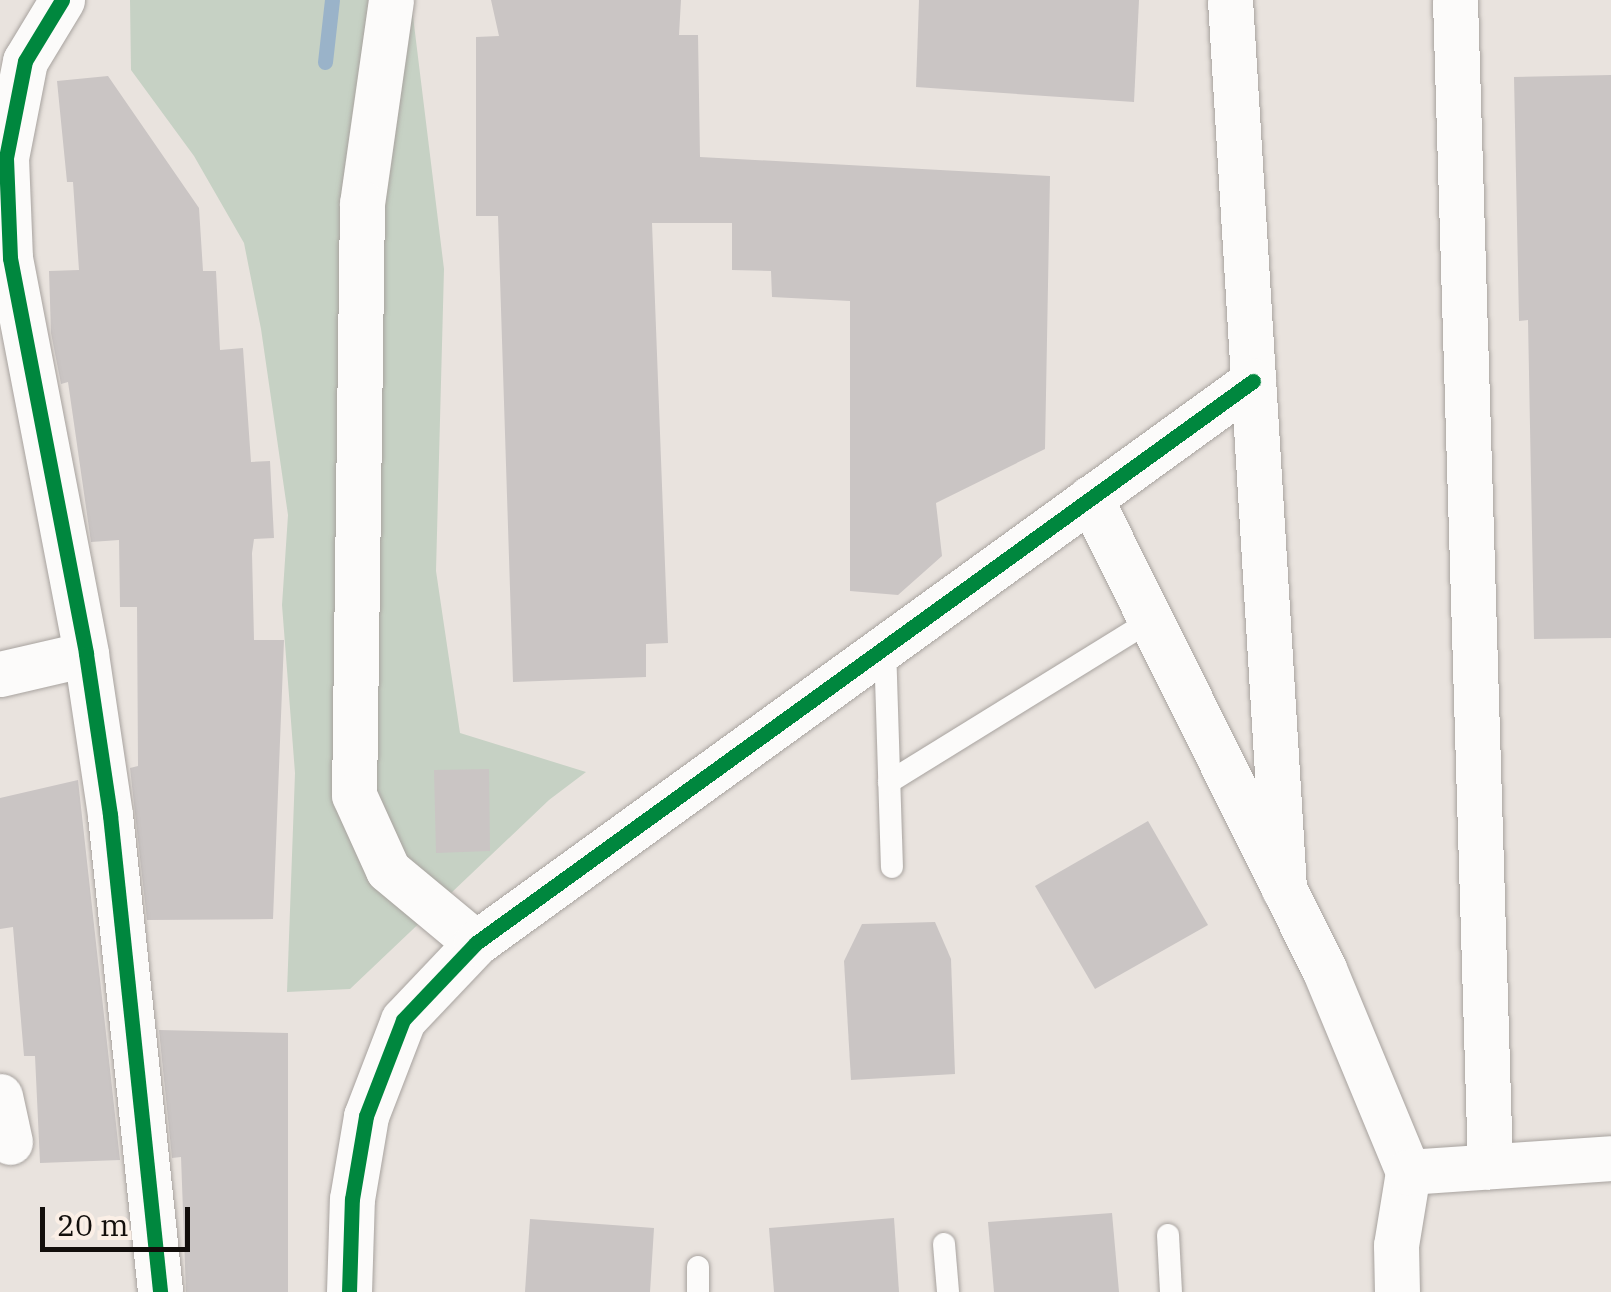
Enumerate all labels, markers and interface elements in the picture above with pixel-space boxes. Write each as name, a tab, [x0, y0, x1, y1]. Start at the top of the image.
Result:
scale bar	[45, 1187, 195, 1249]
text: 20 m	[57, 1205, 129, 1244]

